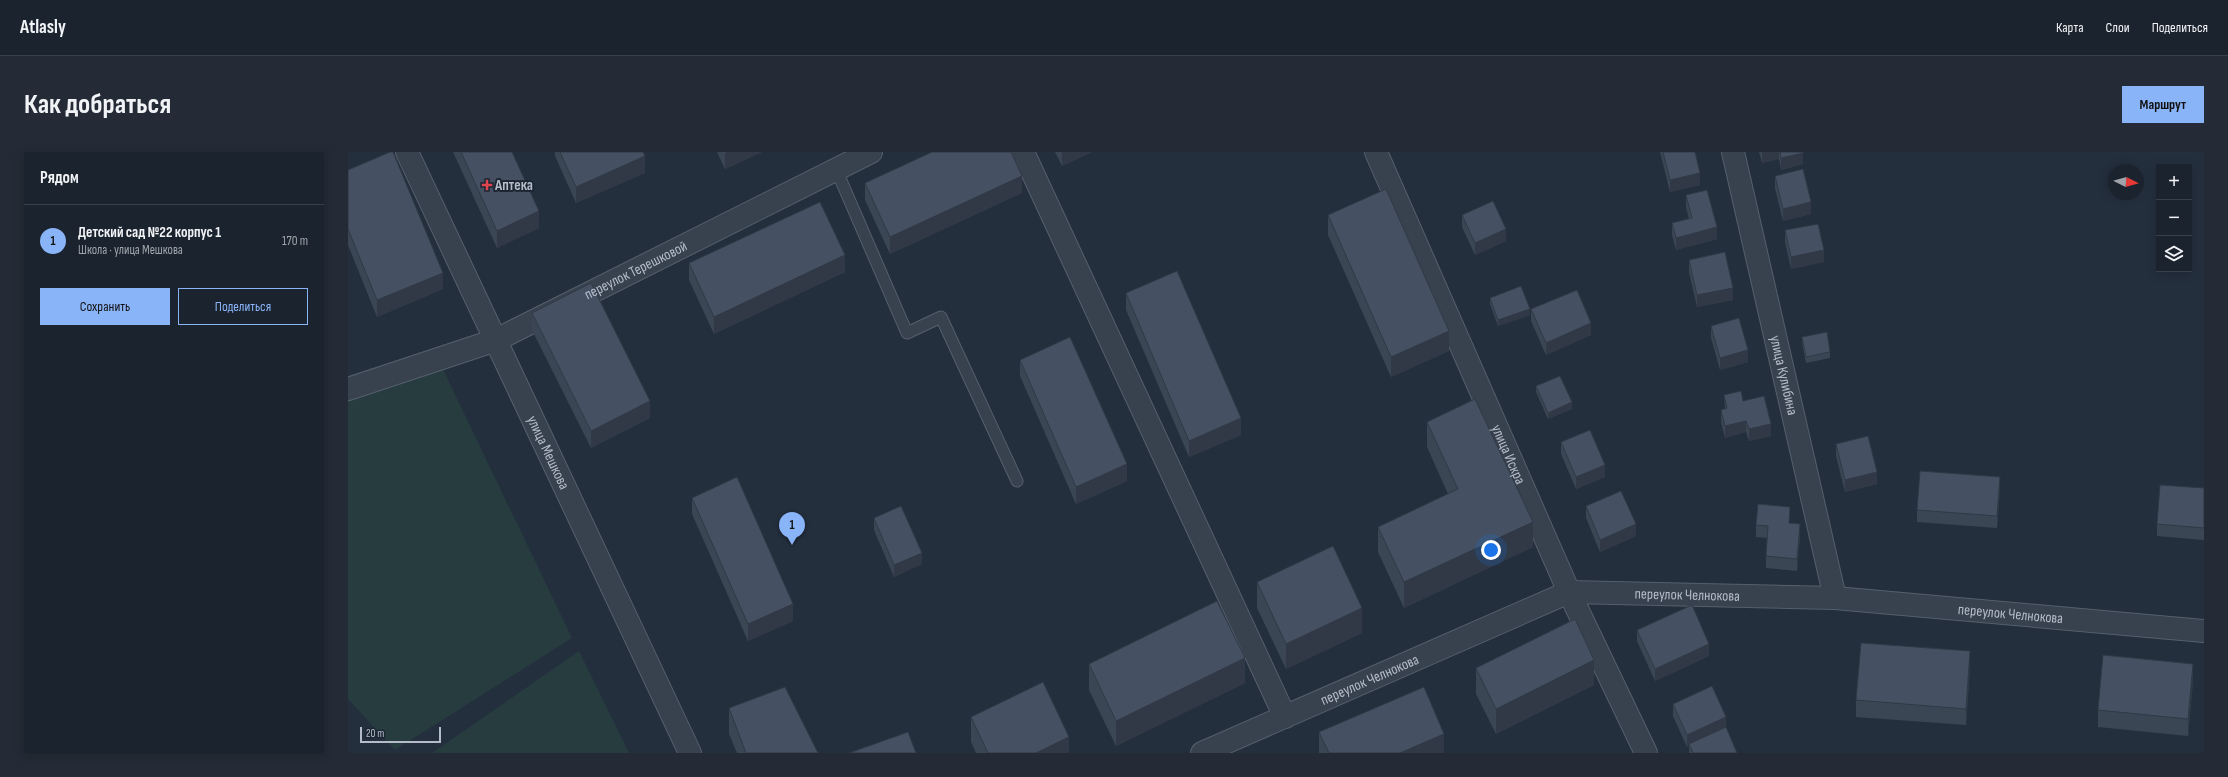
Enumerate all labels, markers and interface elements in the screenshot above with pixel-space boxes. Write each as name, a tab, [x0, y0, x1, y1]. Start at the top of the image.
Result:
text: Atlasly	[20, 16, 66, 39]
text: Карта	[2056, 19, 2084, 36]
text: Слои	[2106, 19, 2130, 36]
text: Поделиться	[2152, 19, 2208, 36]
button: Маршрут	[2122, 86, 2204, 123]
text: Как добраться	[24, 88, 171, 121]
north arrow	[2108, 164, 2144, 200]
map controls	[2156, 164, 2192, 272]
button: +	[2156, 164, 2192, 200]
text: Рядом	[40, 168, 79, 188]
place label: Аптека	[494, 176, 533, 195]
marker: Аптека	[482, 180, 492, 190]
button: −	[2156, 200, 2192, 236]
text: Детский сад №22 корпус 1	[78, 223, 221, 242]
text: 1	[50, 233, 56, 249]
text: 170 m	[282, 233, 308, 249]
button: layers	[2156, 236, 2192, 272]
street label: переулок Терешковой	[581, 237, 690, 304]
text: Школа · улица Мешкова	[78, 242, 183, 258]
button: Сохранить	[40, 288, 170, 325]
button: Поделиться	[178, 288, 308, 325]
street label: улица Кулибина	[1765, 334, 1802, 417]
street label: улица Мешкова	[522, 413, 574, 493]
street label: улица Искра	[1487, 422, 1530, 487]
pin: 1	[779, 512, 805, 545]
your location	[1481, 540, 1501, 560]
street label: переулок Челнокова	[1634, 584, 1740, 606]
street label: переулок Челнокова	[1957, 600, 2064, 628]
street label: переулок Челнокова	[1318, 650, 1422, 710]
scale bar	[360, 725, 441, 744]
text: 20 m	[366, 727, 384, 740]

